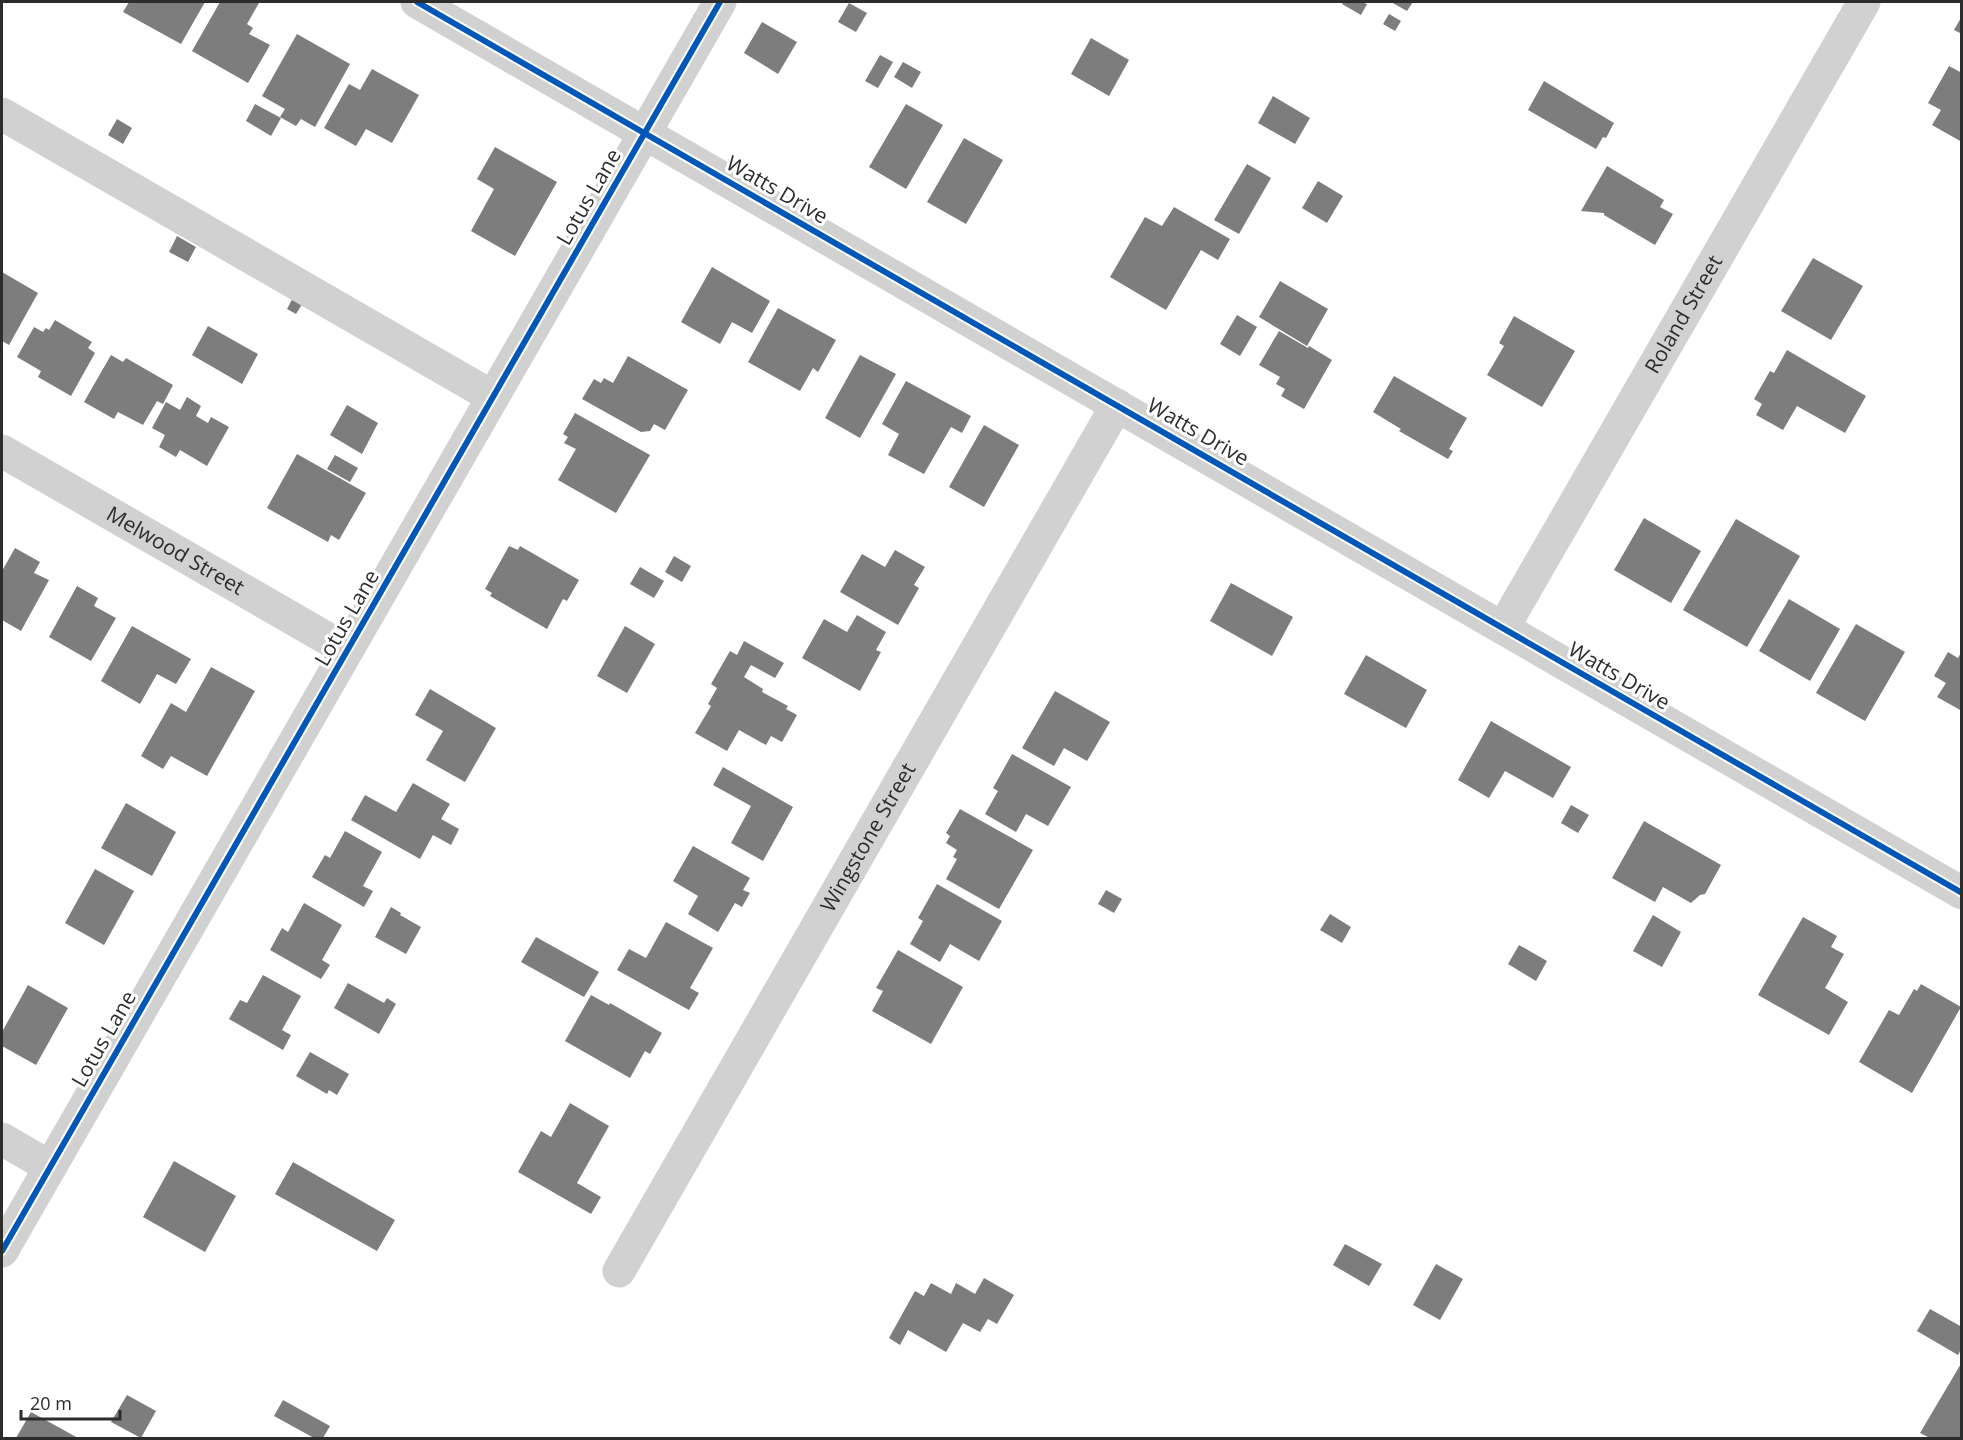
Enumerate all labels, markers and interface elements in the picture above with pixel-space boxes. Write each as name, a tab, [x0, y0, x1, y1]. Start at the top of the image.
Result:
street label: Lotus Lane	[549, 143, 627, 250]
street label: Watts Drive	[722, 149, 833, 229]
street label: Roland Street	[1638, 250, 1728, 378]
street label: Watts Drive	[1143, 391, 1254, 471]
street label: Melwood Street	[102, 499, 250, 601]
street label: Lotus Lane	[307, 564, 385, 671]
street label: Watts Drive	[1564, 635, 1675, 715]
street label: Wingstone Street	[813, 757, 921, 917]
street label: Lotus Lane	[64, 985, 142, 1092]
scale bar	[21, 1383, 120, 1421]
text: 20 m	[30, 1391, 72, 1415]

